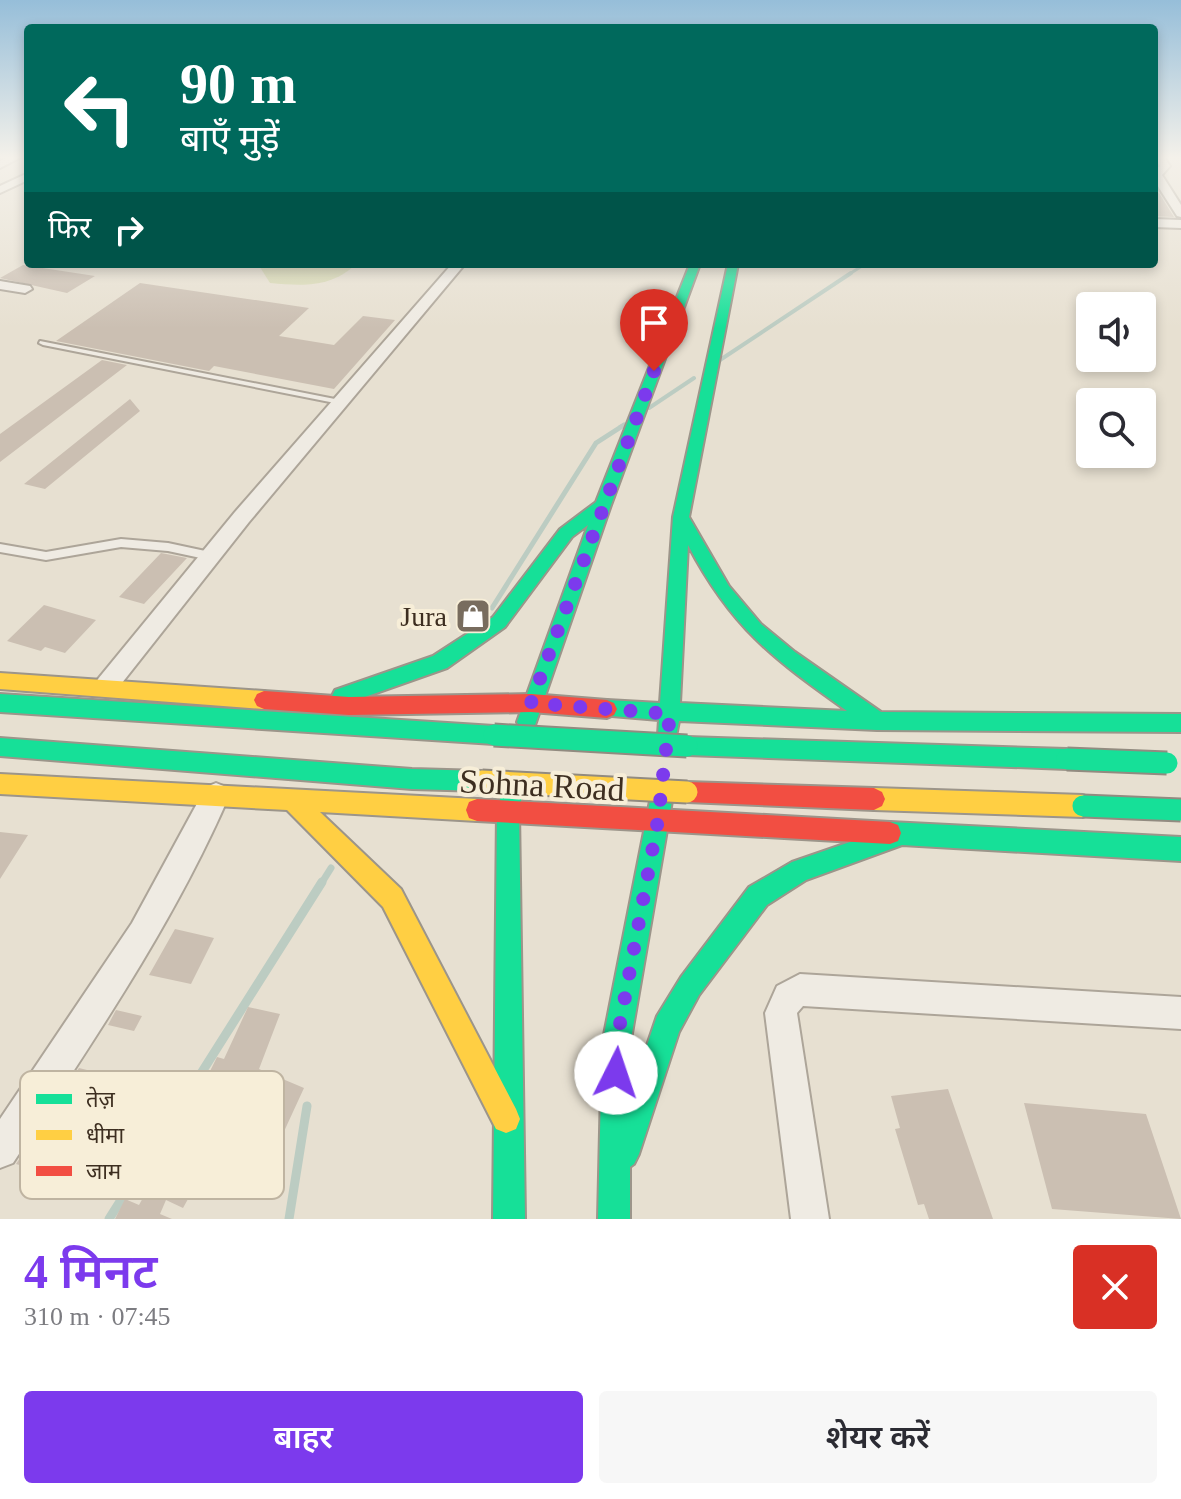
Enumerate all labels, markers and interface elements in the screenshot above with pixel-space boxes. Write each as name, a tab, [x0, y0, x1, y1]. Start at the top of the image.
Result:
text: 90 m	[180, 53, 297, 115]
icon: left	[48, 56, 152, 160]
text: बाएँ मुड़ें	[180, 119, 280, 159]
icon: right	[107, 208, 151, 252]
text: फिर	[48, 211, 91, 244]
pin	[620, 289, 688, 371]
map controls	[1076, 292, 1156, 468]
button: sound	[1076, 292, 1156, 372]
icon: arrive	[632, 301, 676, 345]
button: search	[1076, 388, 1156, 468]
shop icon: Jura	[454, 597, 492, 635]
place label: Jura	[400, 601, 448, 632]
street label: Sohna Road	[459, 762, 625, 808]
position arrow	[574, 1031, 658, 1115]
legend	[20, 1071, 284, 1199]
text: तेज़	[86, 1086, 116, 1112]
text: धीमा	[86, 1123, 124, 1148]
text: जाम	[86, 1159, 122, 1184]
text: 4 मिनट	[24, 1245, 157, 1298]
button: close	[1073, 1245, 1157, 1329]
text: 310 m · 07:45	[24, 1302, 171, 1331]
button: बाहर	[24, 1391, 583, 1483]
button: शेयर करें	[599, 1391, 1157, 1483]

